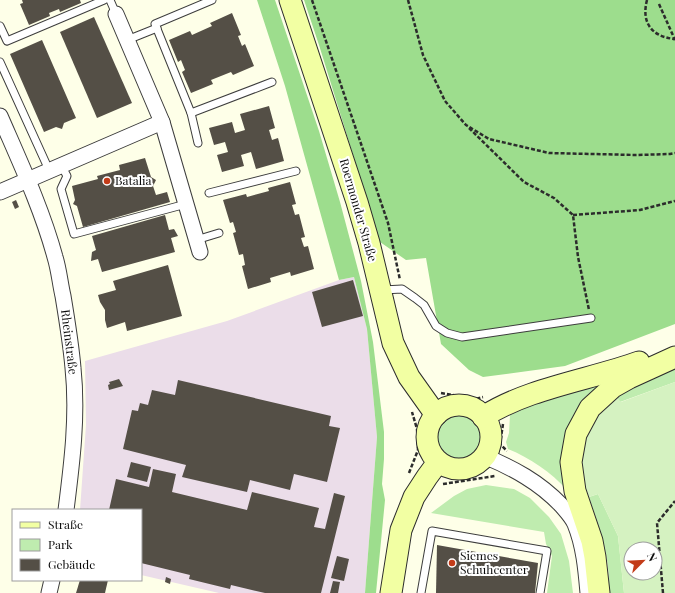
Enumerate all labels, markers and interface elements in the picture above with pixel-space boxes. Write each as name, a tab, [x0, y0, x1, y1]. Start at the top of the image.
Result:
street label: Roermonder Straße	[337, 156, 381, 263]
place label: Batalia	[115, 172, 152, 188]
marker: Batalia	[102, 176, 112, 186]
street label: Rheinstraße	[58, 308, 82, 375]
legend	[12, 509, 142, 581]
text: Straße	[48, 516, 83, 532]
text: Park	[48, 536, 73, 552]
north arrow	[623, 541, 663, 581]
place label: Siemes Schuhcenter	[460, 547, 529, 577]
text: N	[644, 550, 661, 563]
text: Gebäude	[48, 556, 95, 572]
marker: Siemes Schuhcenter	[447, 558, 457, 568]

